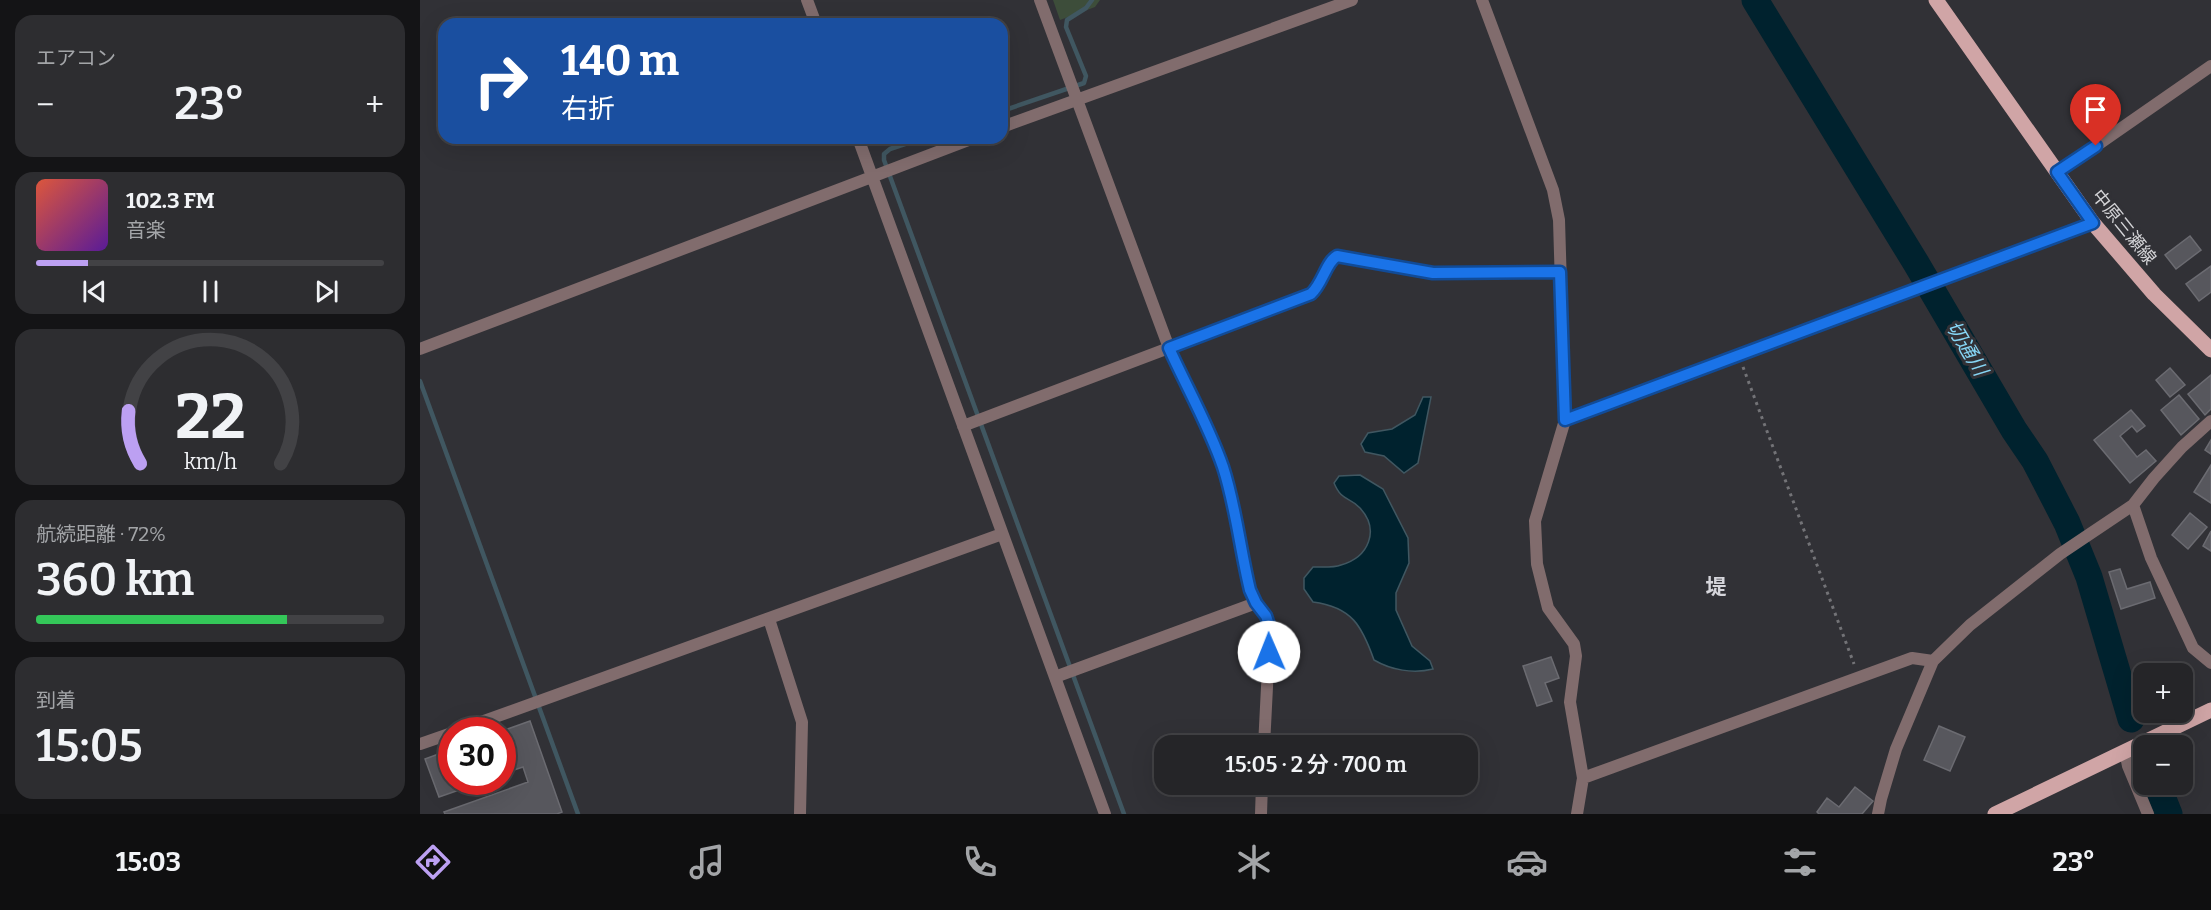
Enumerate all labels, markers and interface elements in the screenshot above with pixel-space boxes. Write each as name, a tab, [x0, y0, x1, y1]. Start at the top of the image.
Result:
text: 140 m	[561, 36, 679, 86]
icon: right	[462, 42, 540, 120]
text: エアコン	[36, 46, 116, 70]
text: 23°	[174, 77, 245, 131]
pin	[2070, 84, 2121, 146]
text: −	[36, 85, 54, 125]
text: +	[365, 85, 384, 125]
text: 右折	[561, 93, 615, 125]
icon: arrive	[2079, 93, 2112, 126]
street label: 中原三瀬線	[2087, 185, 2161, 269]
text: 102.3 FM	[126, 187, 215, 214]
text: 音楽	[126, 218, 166, 242]
icon: previous	[78, 275, 111, 308]
icon: pause	[194, 275, 227, 308]
icon: next	[310, 275, 343, 308]
water label: 切通川	[1941, 316, 1994, 382]
text: 22	[175, 380, 245, 455]
text: km/h	[183, 449, 237, 475]
text: 航続距離 · 72%	[36, 522, 166, 546]
text: 360 km	[36, 553, 194, 607]
district label: 堤	[1706, 574, 1727, 600]
position arrow	[1237, 620, 1301, 684]
map controls	[2133, 663, 2193, 795]
button: +	[2133, 663, 2193, 723]
text: 到着	[36, 688, 76, 712]
speed limit sign: 30	[438, 717, 516, 795]
text: 15:05	[36, 719, 143, 773]
button: −	[2133, 735, 2193, 795]
text: 15:05 · 2 分 · 700 m	[1225, 751, 1407, 778]
icon: directions	[412, 841, 454, 883]
icon: music	[686, 841, 728, 883]
icon: phone	[959, 841, 1001, 883]
icon: climate	[1233, 841, 1275, 883]
icon: car	[1506, 841, 1548, 883]
icon: filters	[1779, 841, 1821, 883]
text: 15:03	[116, 846, 181, 878]
text: 23°	[2053, 846, 2095, 878]

